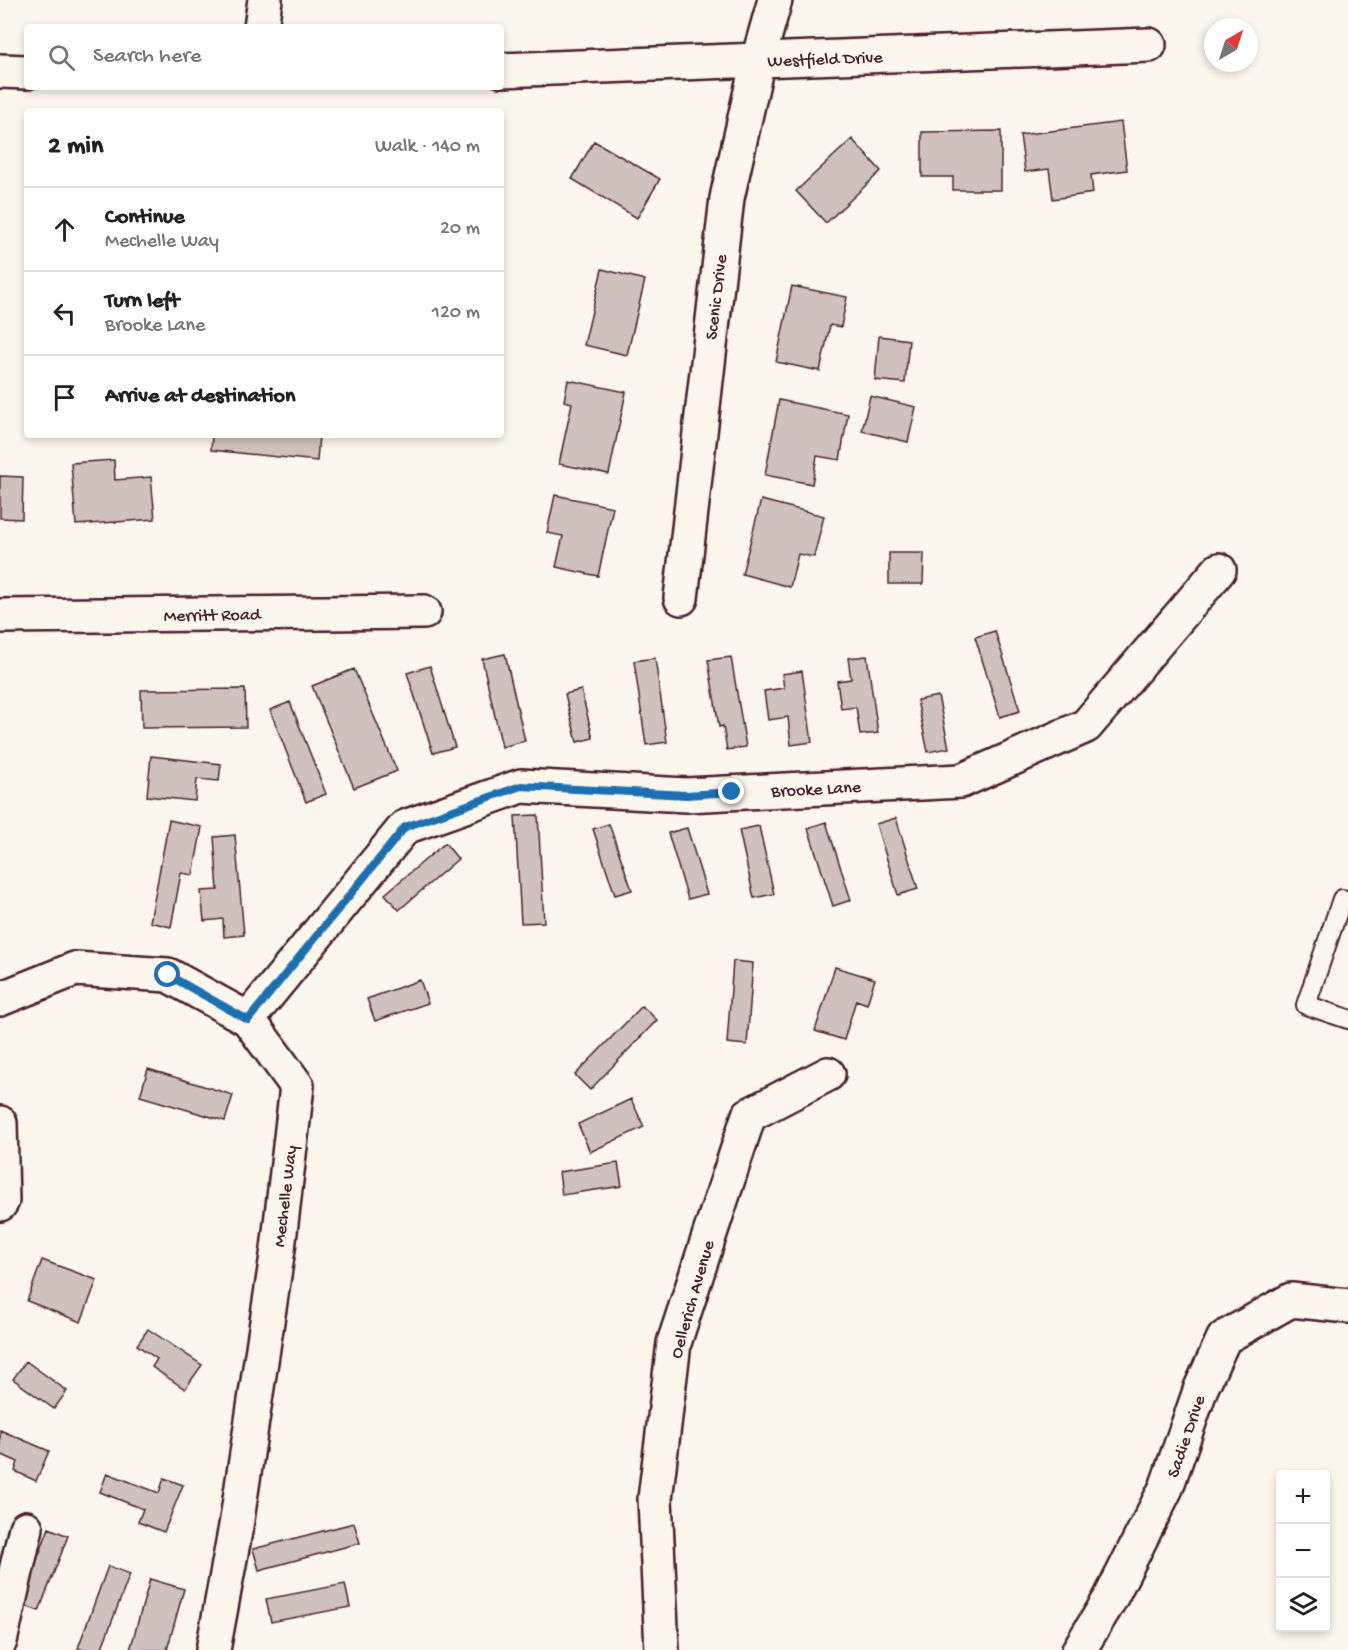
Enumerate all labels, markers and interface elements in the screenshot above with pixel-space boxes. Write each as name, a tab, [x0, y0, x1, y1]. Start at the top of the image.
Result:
north arrow	[1204, 18, 1258, 72]
search box	[24, 24, 504, 90]
icon: search	[45, 41, 78, 74]
text: Search here	[93, 44, 201, 70]
street label: Westfield Drive	[767, 48, 884, 73]
text: 2 min	[48, 132, 103, 163]
text: Walk · 140 m	[375, 136, 480, 159]
text: Continue	[105, 205, 185, 231]
icon: ahead	[48, 213, 81, 246]
text: 20 m	[440, 218, 480, 241]
text: Mechelle Way	[105, 231, 219, 254]
street label: Scenic Drive	[702, 253, 733, 341]
text: Turn left	[105, 289, 179, 315]
icon: left	[48, 297, 81, 330]
text: 120 m	[432, 302, 480, 325]
text: Brooke Lane	[105, 315, 205, 338]
icon: arrive	[48, 381, 81, 414]
text: Arrive at destination	[105, 384, 295, 410]
street label: Merritt Road	[164, 605, 262, 628]
route end	[718, 778, 744, 804]
street label: Brooke Lane	[770, 778, 862, 803]
route start	[154, 961, 180, 987]
street label: Mechelle Way	[270, 1144, 303, 1248]
street label: Oellerich Avenue	[667, 1238, 720, 1361]
street label: Sadie Drive	[1164, 1392, 1211, 1481]
map controls	[1276, 1470, 1330, 1632]
button: +	[1276, 1470, 1330, 1524]
button: −	[1276, 1524, 1330, 1578]
button: layers	[1276, 1578, 1330, 1632]

